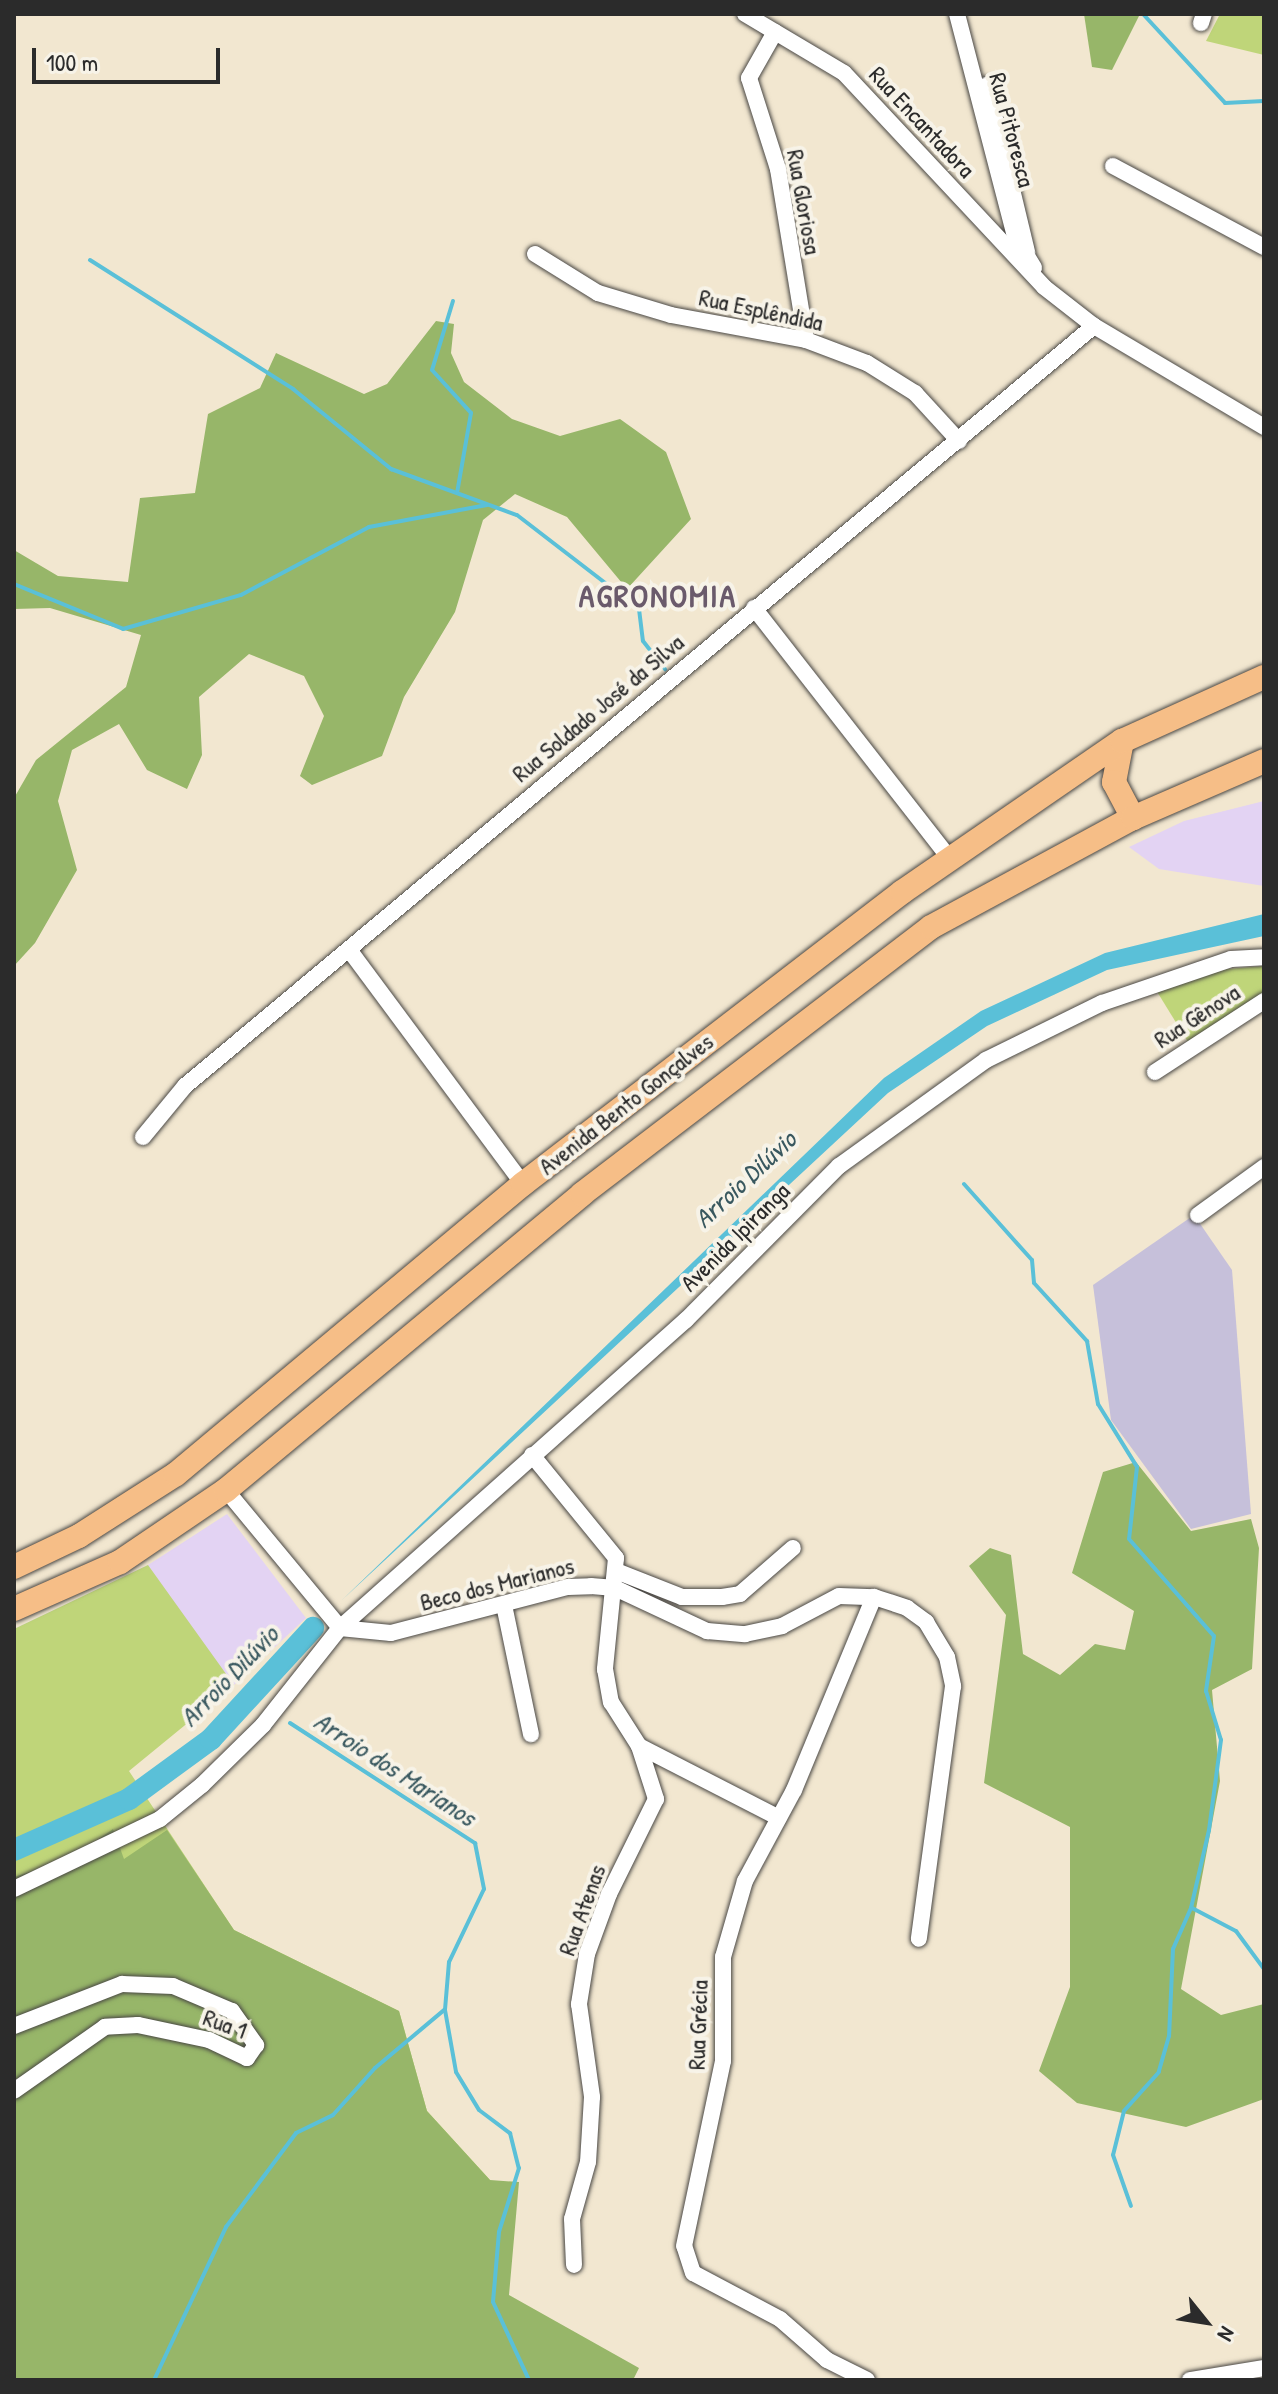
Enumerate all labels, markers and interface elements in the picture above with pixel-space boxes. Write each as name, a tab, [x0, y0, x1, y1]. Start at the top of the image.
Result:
scale bar	[36, 32, 224, 82]
text: 100 m	[46, 46, 98, 78]
street label: Rua Encantadora	[863, 60, 981, 184]
street label: Rua Pitoresca	[983, 70, 1041, 190]
street label: Rua Gloriosa	[781, 147, 827, 257]
street label: Rua Esplêndida	[696, 283, 826, 337]
district label: AGRONOMIA	[579, 577, 737, 615]
street label: Rua Soldado José da Silva	[506, 628, 690, 788]
street label: Rua Gênova	[1149, 978, 1245, 1054]
street label: Avenida Bento Gonçalves	[533, 1027, 719, 1181]
water label: Arroio Dilúvio	[688, 1124, 802, 1234]
street label: Avenida Ipiranga	[675, 1177, 795, 1297]
street label: Beco dos Marianos	[417, 1551, 577, 1617]
water label: Arroio Dilúvio	[173, 1619, 285, 1733]
water label: Arroio dos Marianos	[309, 1705, 481, 1833]
street label: Rua Atenas	[552, 1861, 612, 1959]
street label: Rua Grécia	[682, 1980, 714, 2070]
street label: Rua 1	[199, 2003, 251, 2045]
north arrow	[1166, 2282, 1246, 2362]
text: N	[1211, 2321, 1243, 2347]

